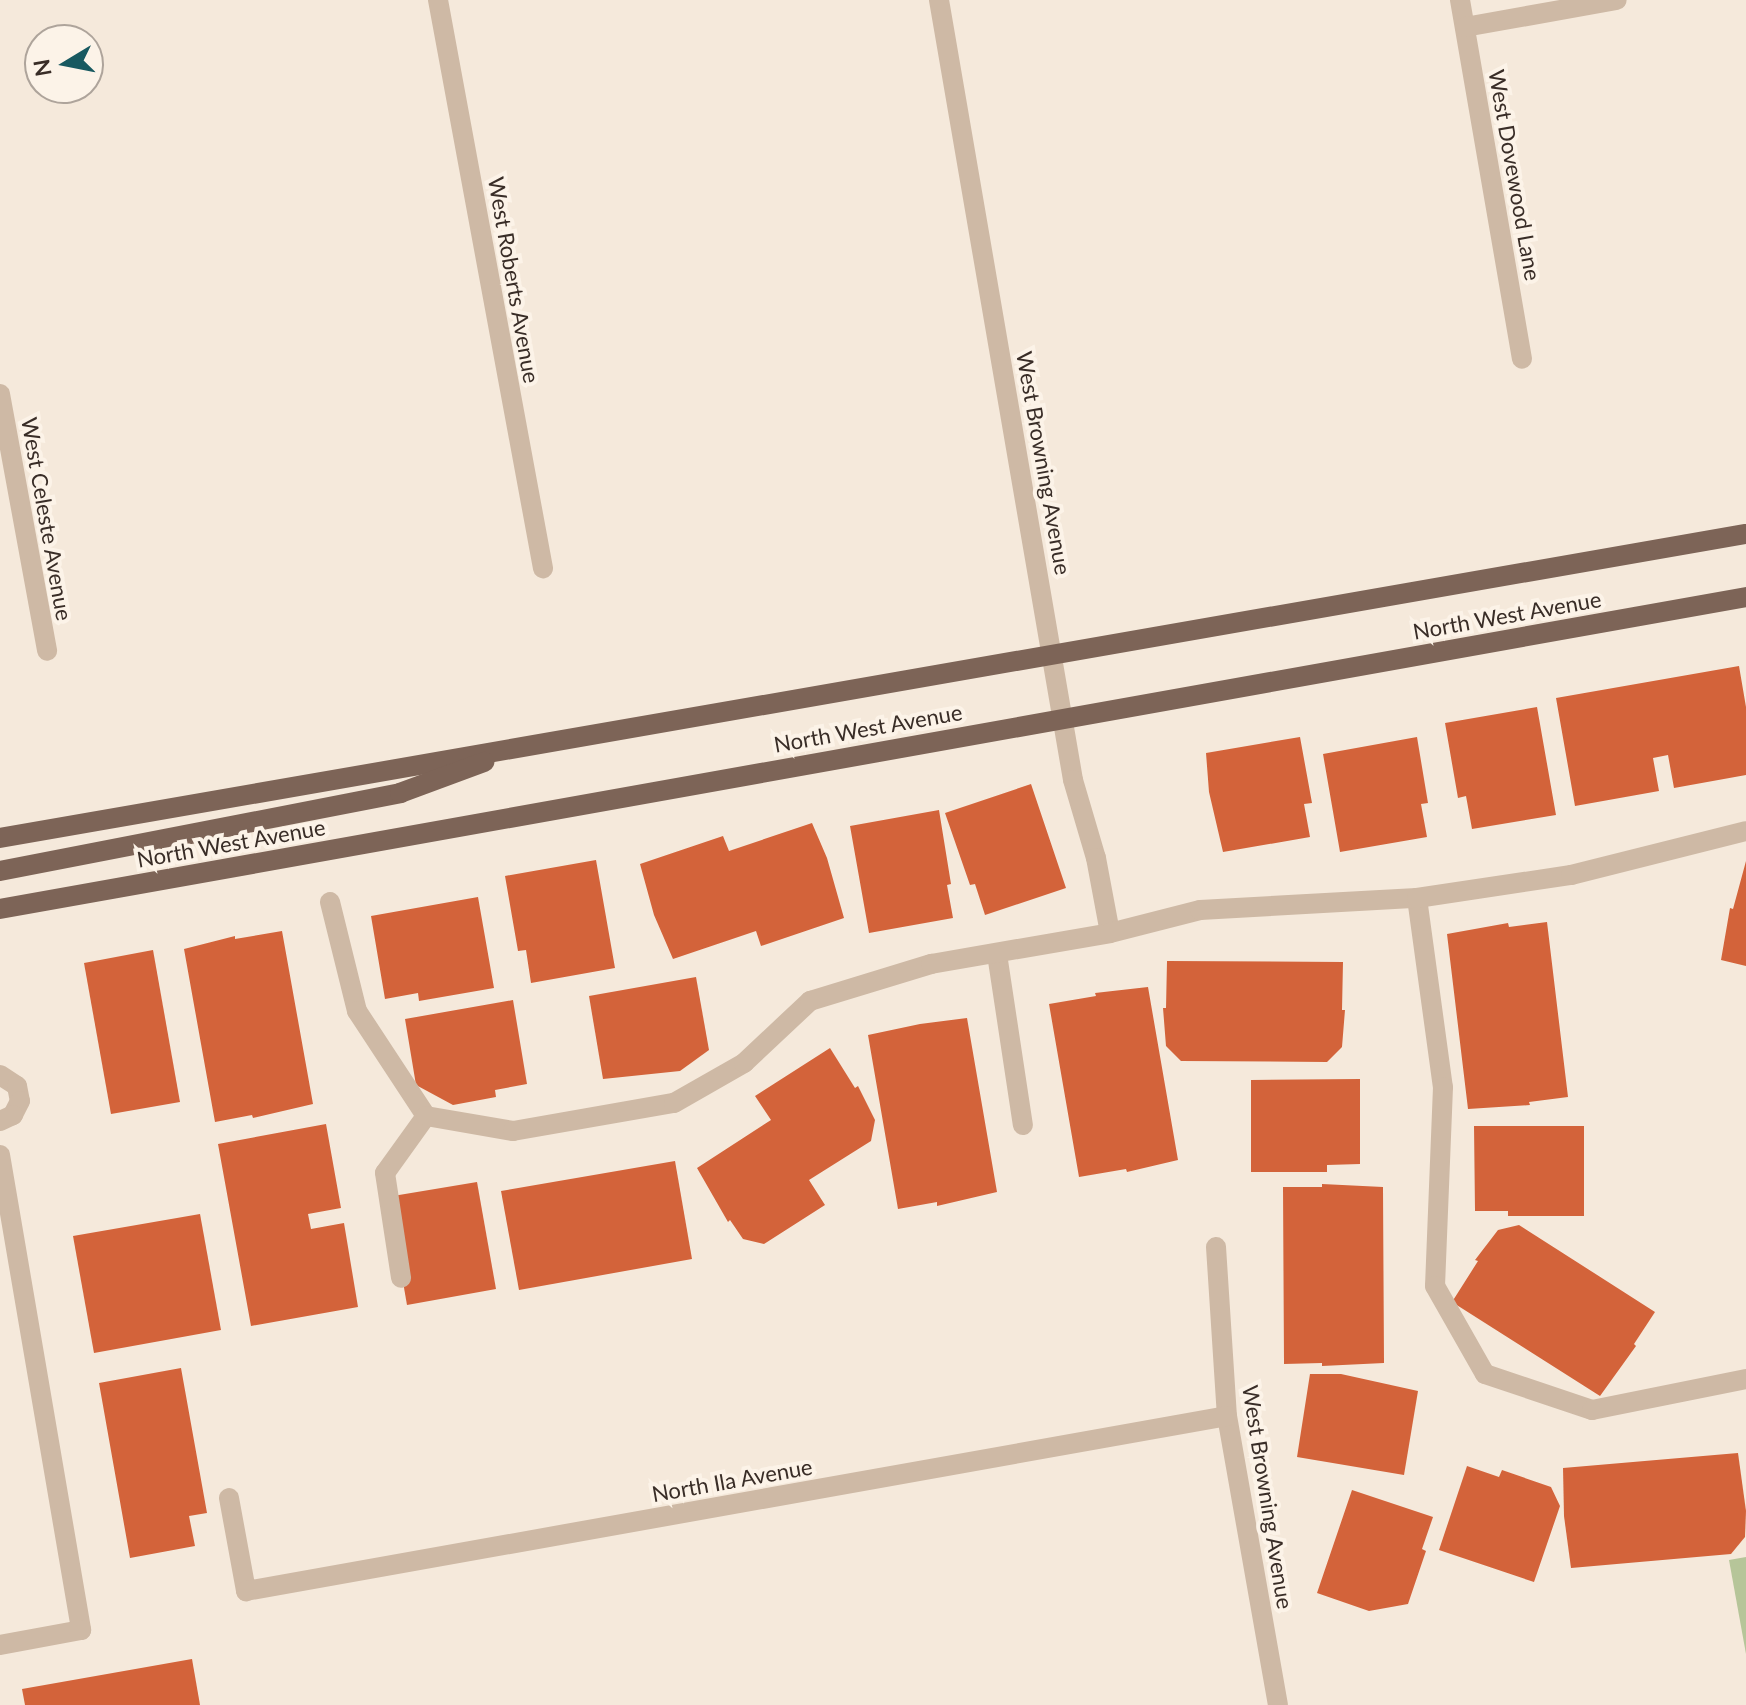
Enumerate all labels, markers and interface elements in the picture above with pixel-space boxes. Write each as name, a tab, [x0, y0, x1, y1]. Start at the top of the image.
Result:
north arrow	[24, 24, 104, 104]
text: N	[27, 57, 57, 79]
street label: West Dovewood Lane	[1483, 68, 1547, 282]
street label: West Roberts Avenue	[483, 175, 545, 385]
street label: West Browning Avenue	[1011, 349, 1077, 577]
street label: West Celeste Avenue	[16, 415, 78, 623]
street label: North West Avenue	[1410, 585, 1604, 645]
street label: North West Avenue	[771, 698, 965, 758]
street label: North West Avenue	[134, 813, 328, 873]
street label: West Browning Avenue	[1237, 1383, 1299, 1611]
street label: North Ila Avenue	[649, 1453, 815, 1507]

